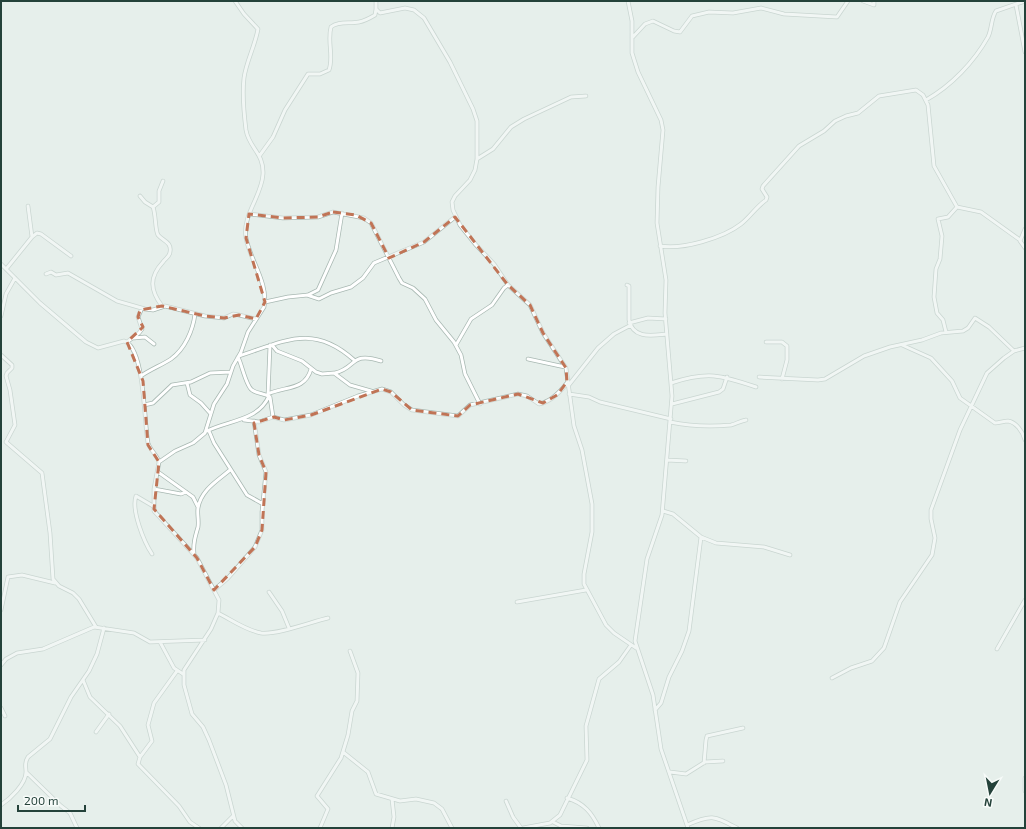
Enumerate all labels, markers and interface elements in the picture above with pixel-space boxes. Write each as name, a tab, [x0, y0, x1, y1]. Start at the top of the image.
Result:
north arrow	[970, 773, 1010, 813]
scale bar	[18, 787, 85, 813]
text: 200 m	[24, 793, 58, 807]
text: N	[983, 796, 993, 810]

